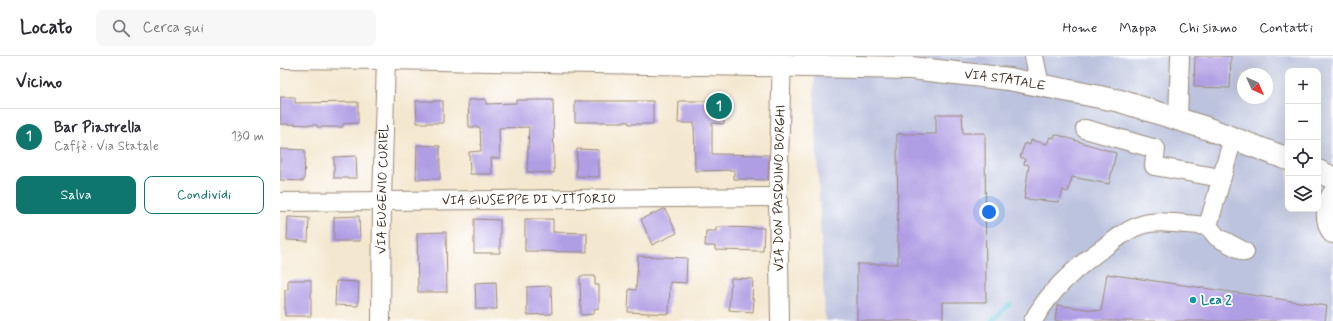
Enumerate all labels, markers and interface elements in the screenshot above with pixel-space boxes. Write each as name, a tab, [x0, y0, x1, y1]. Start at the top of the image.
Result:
search box	[96, 10, 376, 46]
text: Locato	[20, 15, 72, 40]
icon: search	[110, 17, 132, 39]
text: Cerca qui	[142, 18, 204, 38]
text: Home	[1062, 19, 1097, 37]
text: Mappa	[1119, 19, 1157, 37]
text: Chi siamo	[1179, 19, 1237, 37]
text: Contatti	[1259, 19, 1313, 37]
street label: VIA STATALE	[963, 66, 1047, 95]
north arrow	[1237, 68, 1273, 104]
map controls	[1285, 68, 1321, 212]
button: +	[1285, 68, 1321, 104]
text: Vicino	[16, 71, 62, 93]
pin: 1	[706, 91, 732, 121]
street label: VIA DON PASQUINO BORGHI	[769, 104, 789, 272]
button: −	[1285, 104, 1321, 140]
text: Bar Piastrella	[54, 118, 141, 138]
street label: VIA EUGENIO CURIEL	[373, 124, 393, 254]
text: 1	[26, 128, 32, 145]
text: 130 m	[231, 128, 264, 145]
text: Caffè · Via Statale	[54, 138, 159, 155]
button: locate	[1285, 140, 1321, 176]
button: Salva	[16, 176, 136, 214]
button: Condividi	[144, 176, 264, 214]
button: layers	[1285, 176, 1321, 212]
street label: VIA GIUSEPPE DI VITTORIO	[442, 190, 616, 209]
your location	[979, 202, 999, 222]
place label: Lea 2	[1201, 292, 1232, 309]
marker: Lea 2	[1188, 295, 1198, 305]

